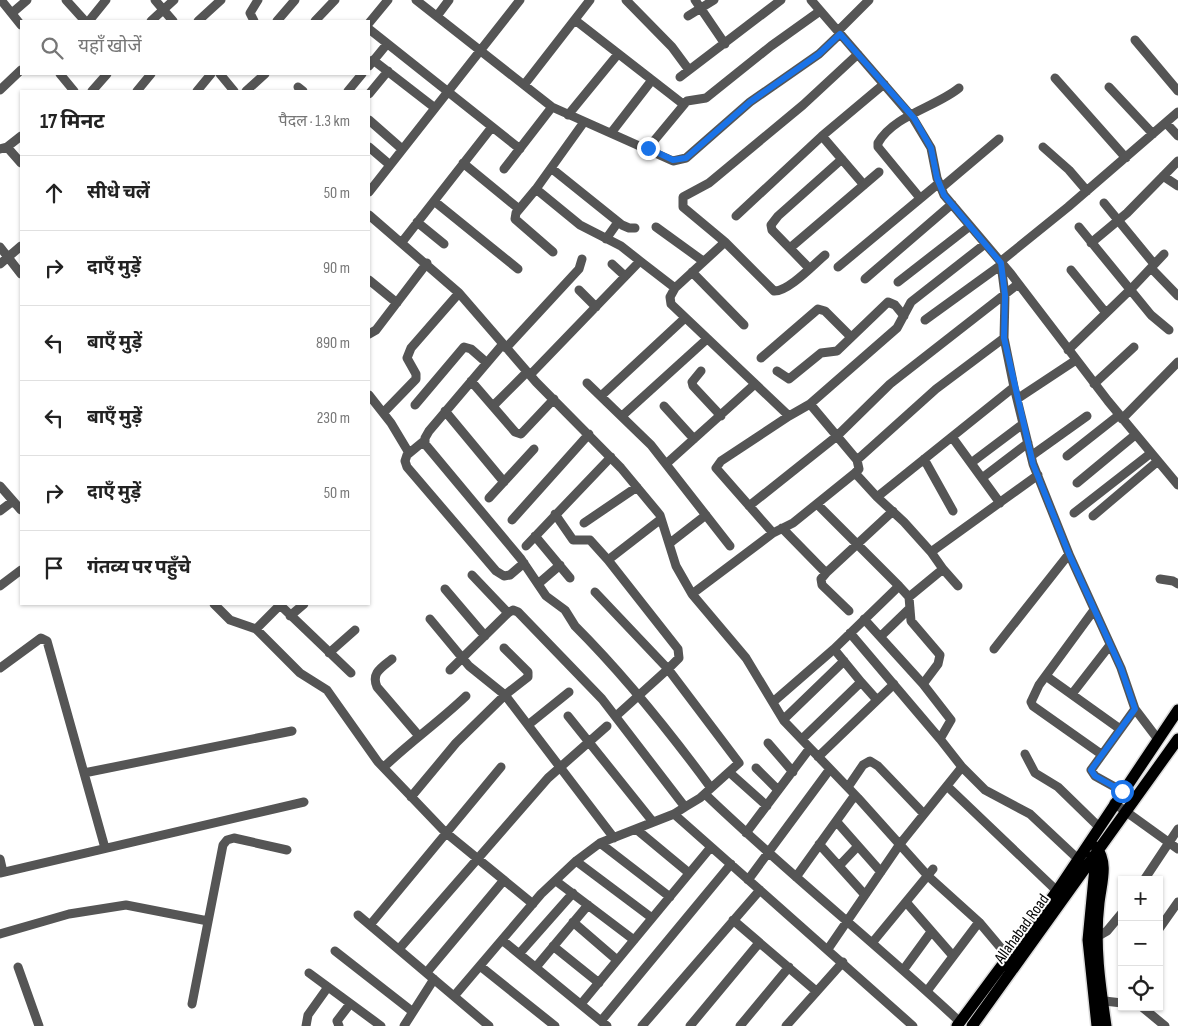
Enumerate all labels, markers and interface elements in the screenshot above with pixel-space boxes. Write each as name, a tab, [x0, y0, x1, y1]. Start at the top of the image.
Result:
search box	[20, 20, 370, 75]
icon: search	[38, 34, 66, 62]
text: यहाँ खोजें	[78, 35, 142, 58]
text: 17 मिनट	[40, 109, 105, 134]
text: पैदल · 1.3 km	[279, 112, 350, 131]
route end	[637, 137, 660, 160]
icon: ahead	[40, 179, 68, 207]
text: सीधे चलें	[87, 181, 150, 204]
text: 50 m	[324, 184, 350, 203]
icon: right	[40, 254, 68, 282]
text: दाएँ मुड़ें	[87, 256, 141, 279]
text: 90 m	[323, 259, 350, 278]
icon: left	[40, 329, 68, 357]
text: बाएँ मुड़ें	[87, 331, 142, 354]
text: 890 m	[316, 334, 350, 353]
icon: left	[40, 404, 68, 432]
text: बाएँ मुड़ें	[87, 406, 142, 429]
text: 230 m	[317, 409, 350, 428]
icon: right	[40, 479, 68, 507]
text: दाएँ मुड़ें	[87, 481, 141, 504]
text: 50 m	[324, 484, 350, 503]
icon: arrive	[40, 554, 68, 582]
text: गंतव्य पर पहुँचे	[87, 556, 191, 579]
route start	[1111, 780, 1134, 803]
map controls	[1118, 876, 1163, 1011]
button: +	[1118, 876, 1163, 921]
street label: Allahabad Road	[990, 891, 1053, 968]
button: −	[1118, 921, 1163, 966]
button: locate	[1118, 966, 1163, 1011]

